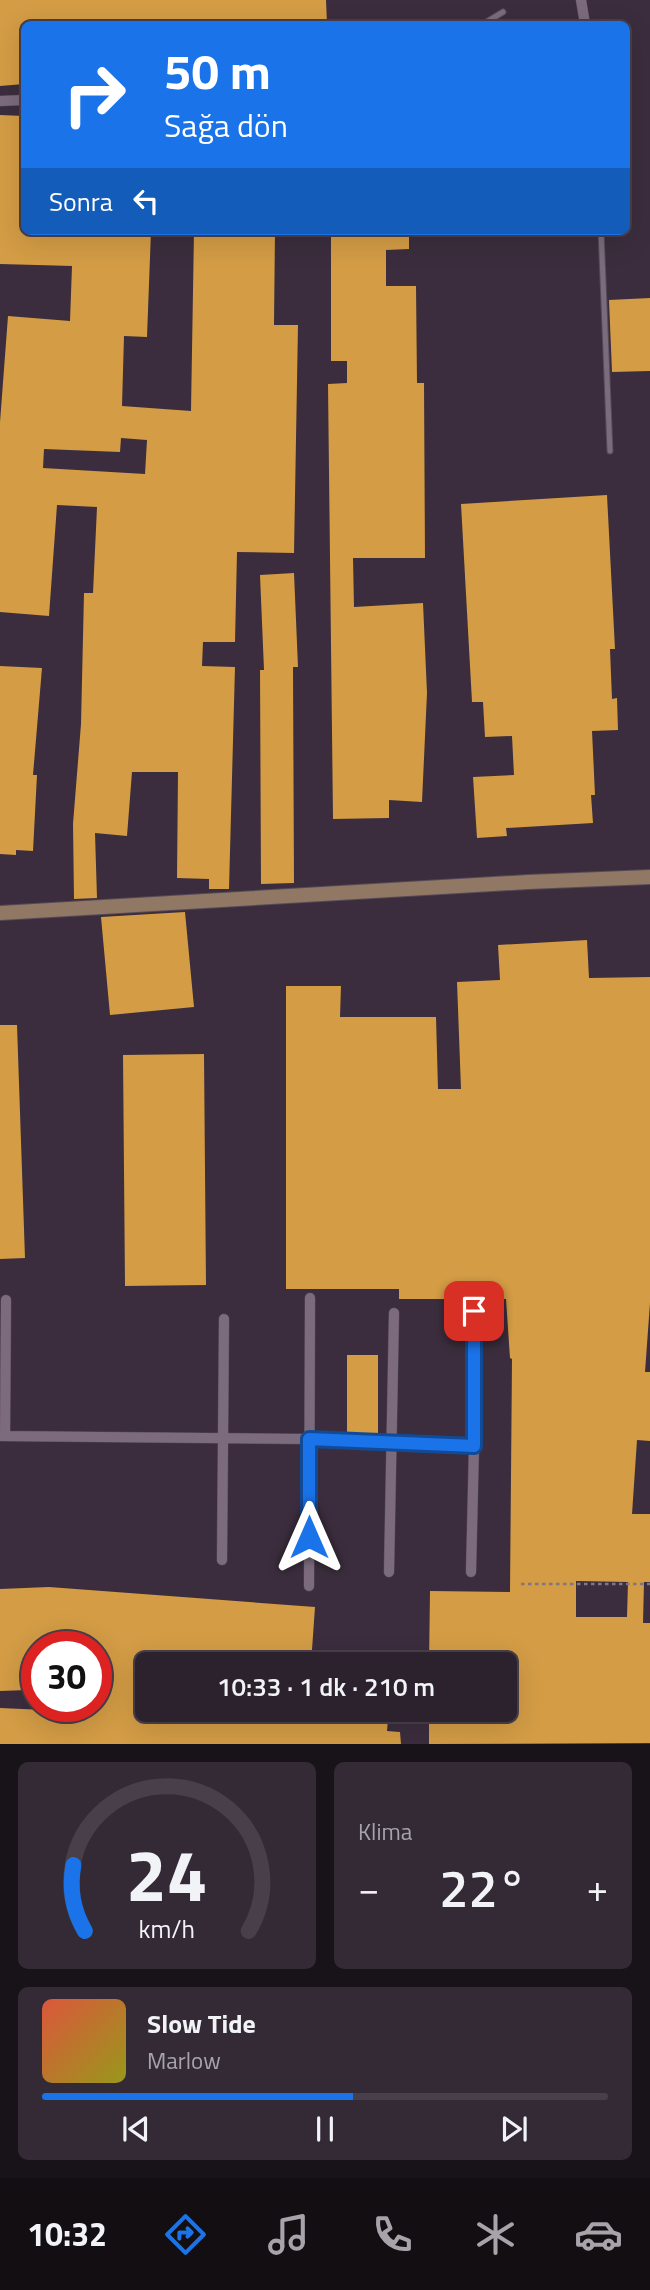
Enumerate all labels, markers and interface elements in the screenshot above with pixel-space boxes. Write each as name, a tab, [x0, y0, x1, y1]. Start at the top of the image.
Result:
text: 50 m	[164, 33, 271, 108]
icon: right	[49, 49, 140, 140]
text: Sağa dön	[164, 101, 288, 149]
text: Sonra	[49, 182, 113, 221]
icon: left	[127, 182, 165, 220]
pin	[444, 1281, 504, 1341]
icon: arrive	[455, 1292, 493, 1330]
position arrow	[272, 1500, 346, 1574]
speed limit sign: 30	[21, 1631, 112, 1722]
text: 10:33 · 1 dk · 210 m	[217, 1667, 435, 1706]
text: Klima	[358, 1814, 412, 1849]
text: 24	[126, 1820, 208, 1930]
text: 22°	[439, 1848, 527, 1927]
text: −	[358, 1859, 379, 1917]
text: +	[587, 1859, 608, 1917]
text: km/h	[139, 1910, 195, 1948]
text: Slow Tide	[147, 2004, 256, 2043]
text: Marlow	[147, 2043, 221, 2078]
icon: previous	[117, 2110, 155, 2148]
icon: pause	[306, 2110, 344, 2148]
icon: next	[495, 2110, 533, 2148]
text: 10:32	[27, 2210, 107, 2258]
icon: directions	[161, 2210, 210, 2259]
icon: music	[264, 2210, 313, 2259]
icon: phone	[368, 2210, 417, 2259]
icon: climate	[471, 2210, 520, 2259]
icon: car	[574, 2210, 623, 2259]

